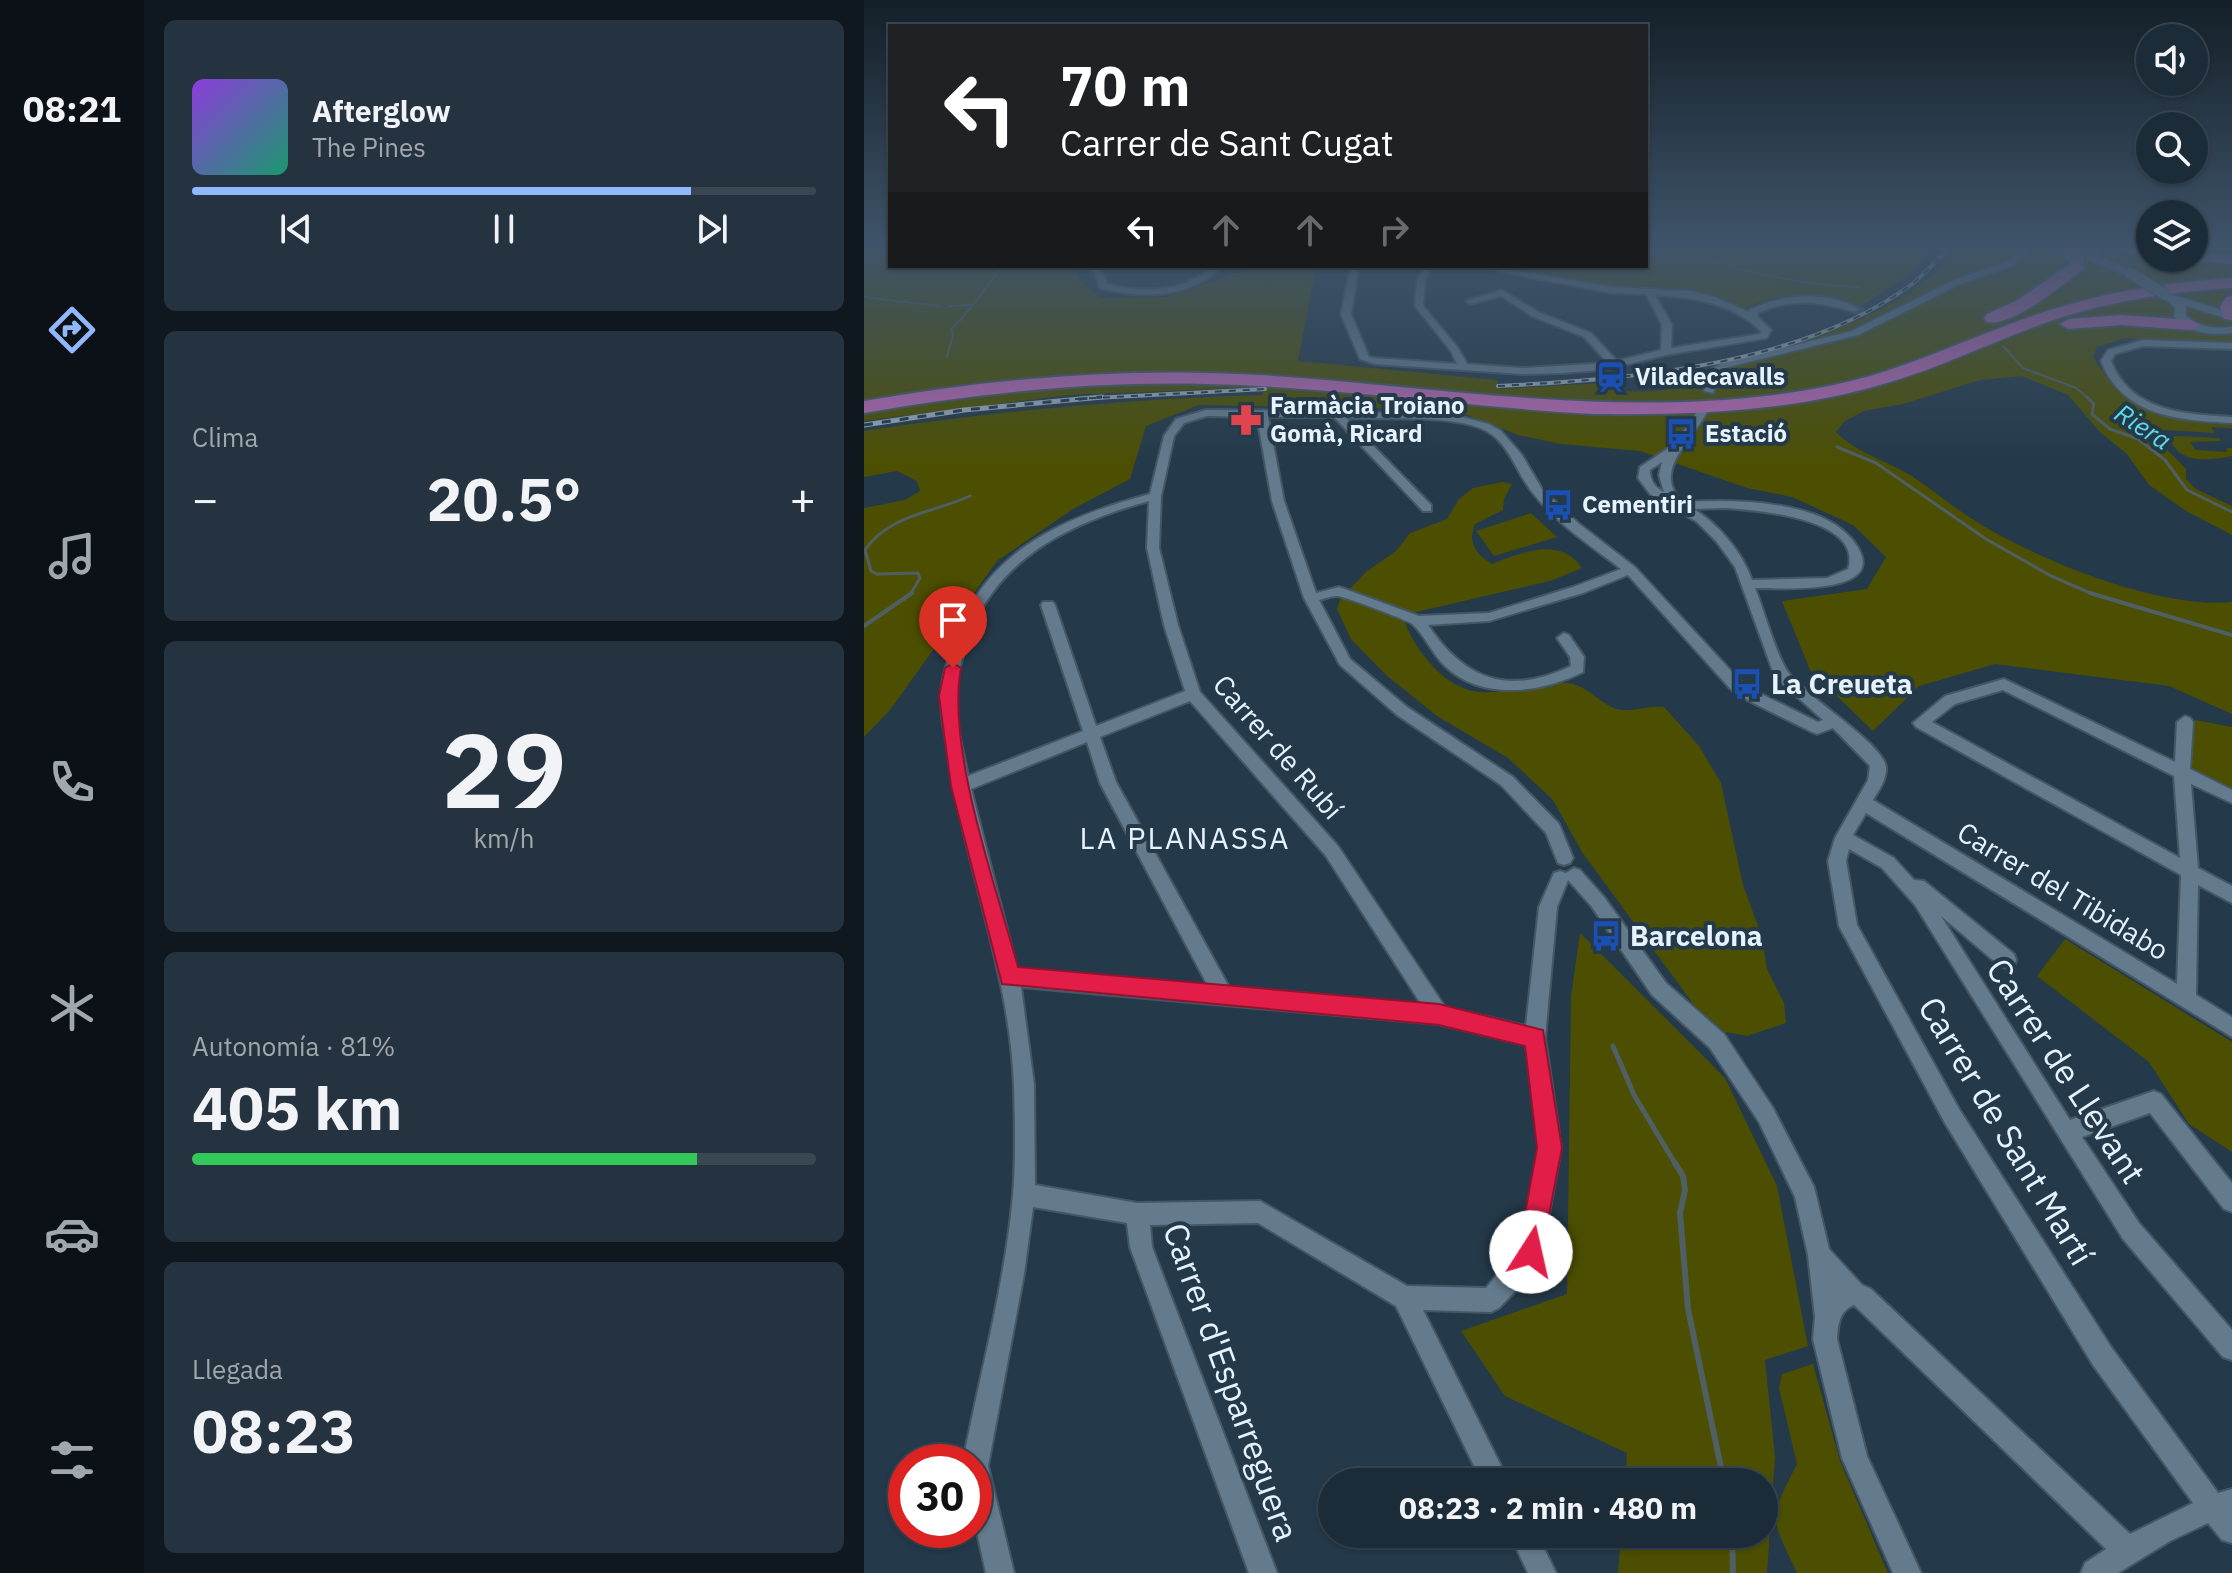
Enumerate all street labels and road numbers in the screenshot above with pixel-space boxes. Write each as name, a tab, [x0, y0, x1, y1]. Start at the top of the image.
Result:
street label: Carrer de Rubí	[1205, 666, 1351, 827]
street label: Carrer del Tibidabo	[1951, 813, 2176, 968]
street label: Carrer de Llevant	[1978, 949, 2156, 1192]
street label: Carrer de Sant Martí	[1909, 988, 2105, 1273]
street label: Carrer d'Esparreguera	[1154, 1217, 1310, 1547]

